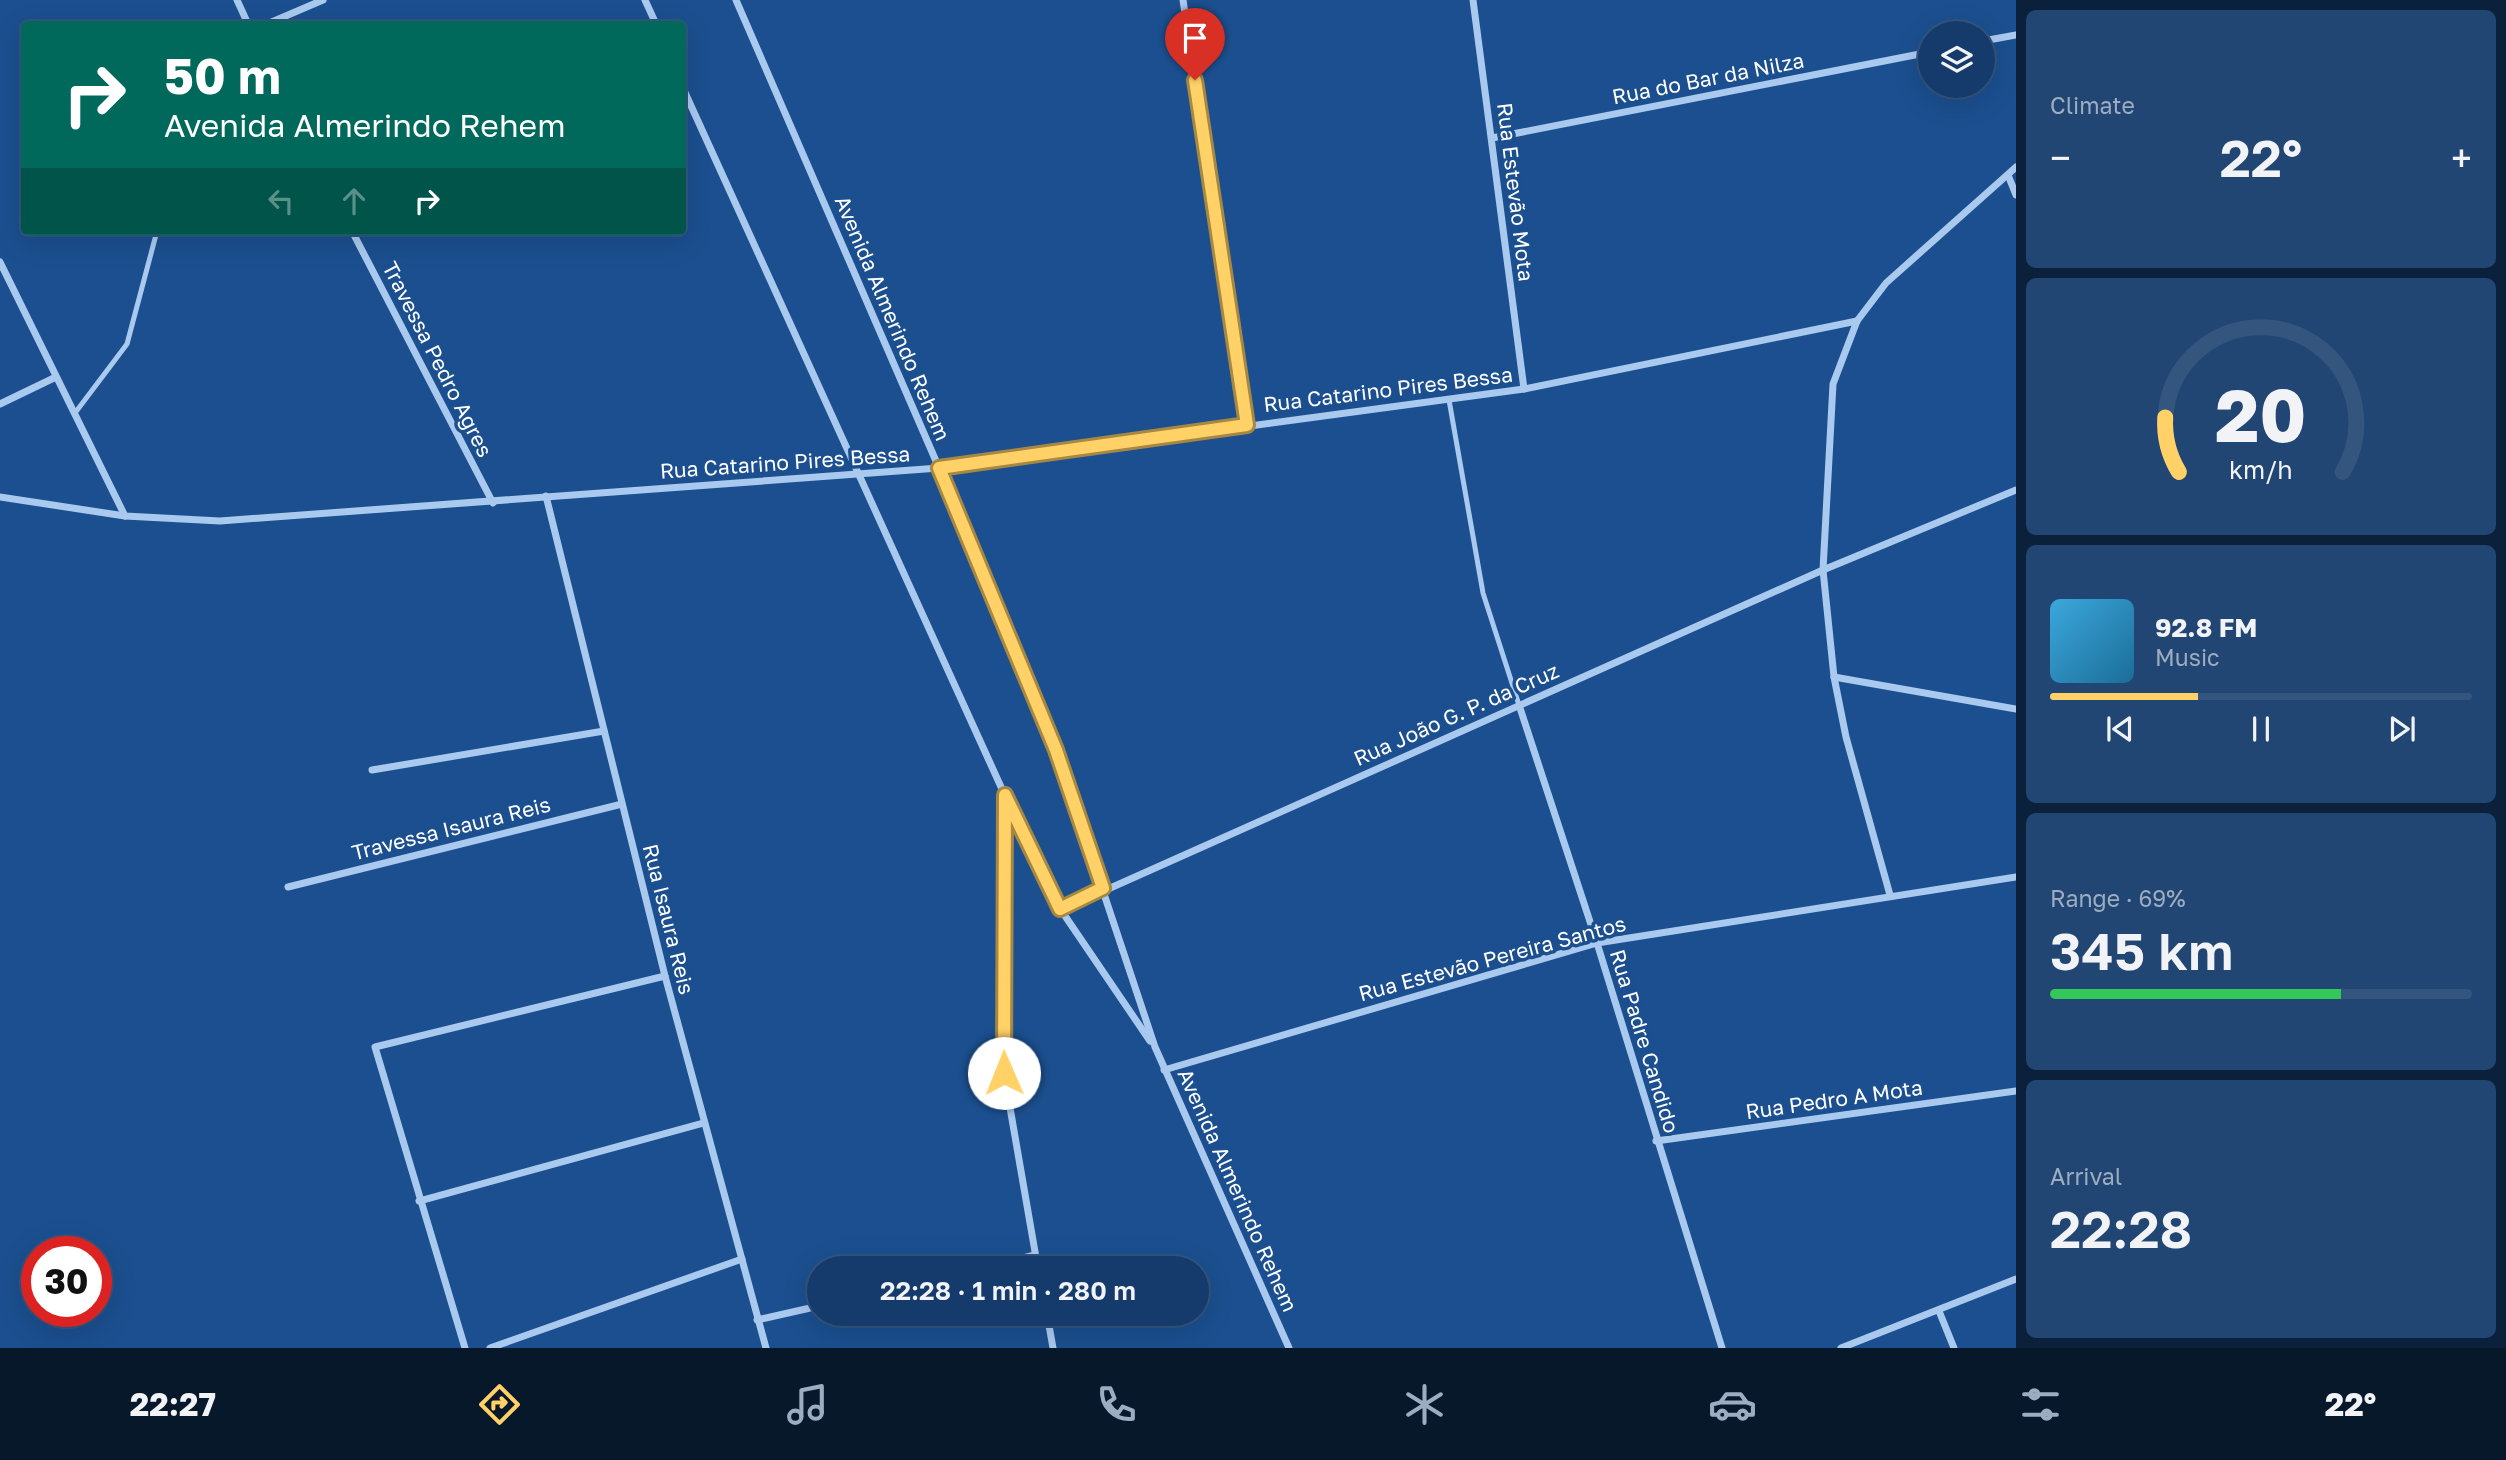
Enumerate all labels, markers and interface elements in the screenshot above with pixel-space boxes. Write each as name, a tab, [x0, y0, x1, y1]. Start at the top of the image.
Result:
pin	[1165, 8, 1225, 80]
icon: arrive	[1176, 19, 1214, 57]
map controls	[1918, 21, 1995, 98]
button: layers	[1918, 21, 1995, 98]
text: 50 m	[164, 46, 281, 105]
street label: Rua do Bar da Nilza	[1610, 47, 1806, 109]
icon: right	[49, 49, 140, 140]
text: Climate	[2050, 91, 2135, 119]
street label: Rua Estevão Mota	[1492, 101, 1540, 283]
text: Avenida Almerindo Rehem	[164, 106, 565, 144]
text: 22°	[2220, 126, 2302, 188]
text: −	[2050, 135, 2071, 180]
text: +	[2451, 135, 2472, 180]
icon: left	[262, 182, 300, 220]
icon: ahead	[335, 182, 373, 220]
icon: right	[408, 182, 446, 220]
street label: Avenida Almerindo Rehem	[830, 192, 956, 444]
street label: Travessa Pedro Agres	[377, 257, 499, 461]
street label: Rua Catarino Pires Bessa	[1262, 361, 1514, 417]
text: 20	[2215, 372, 2307, 459]
street label: Rua Catarino Pires Bessa	[659, 440, 911, 484]
text: km/h	[2229, 454, 2293, 485]
text: 92.8 FM	[2155, 612, 2257, 643]
text: Music	[2155, 643, 2220, 671]
street label: Rua João G. P. da Cruz	[1349, 657, 1563, 771]
icon: previous	[2101, 710, 2139, 748]
icon: pause	[2242, 710, 2280, 748]
icon: next	[2383, 710, 2421, 748]
street label: Travessa Isaura Reis	[349, 791, 553, 865]
street label: Rua Isaura Reis	[638, 841, 700, 997]
text: Range · 69%	[2050, 884, 2186, 912]
street label: Rua Estevão Pereira Santos	[1356, 910, 1628, 1006]
text: 345 km	[2050, 919, 2234, 981]
street label: Rua Padre Candido	[1605, 946, 1685, 1136]
position arrow	[967, 1036, 1041, 1110]
street label: Avenida Almerindo Rehem	[1173, 1064, 1303, 1316]
street label: Rua Pedro A Mota	[1744, 1074, 1924, 1124]
text: Arrival	[2050, 1162, 2122, 1190]
text: 22:28	[2050, 1197, 2192, 1259]
speed limit sign: 30	[21, 1236, 112, 1327]
text: 22:28 · 1 min · 280 m	[880, 1275, 1136, 1306]
icon: directions	[475, 1380, 524, 1429]
icon: music	[783, 1380, 832, 1429]
icon: phone	[1092, 1380, 1141, 1429]
icon: climate	[1400, 1380, 1449, 1429]
icon: car	[1708, 1380, 1757, 1429]
icon: filters	[2016, 1380, 2065, 1429]
text: 22:27	[130, 1385, 216, 1423]
text: 22°	[2325, 1385, 2376, 1423]

